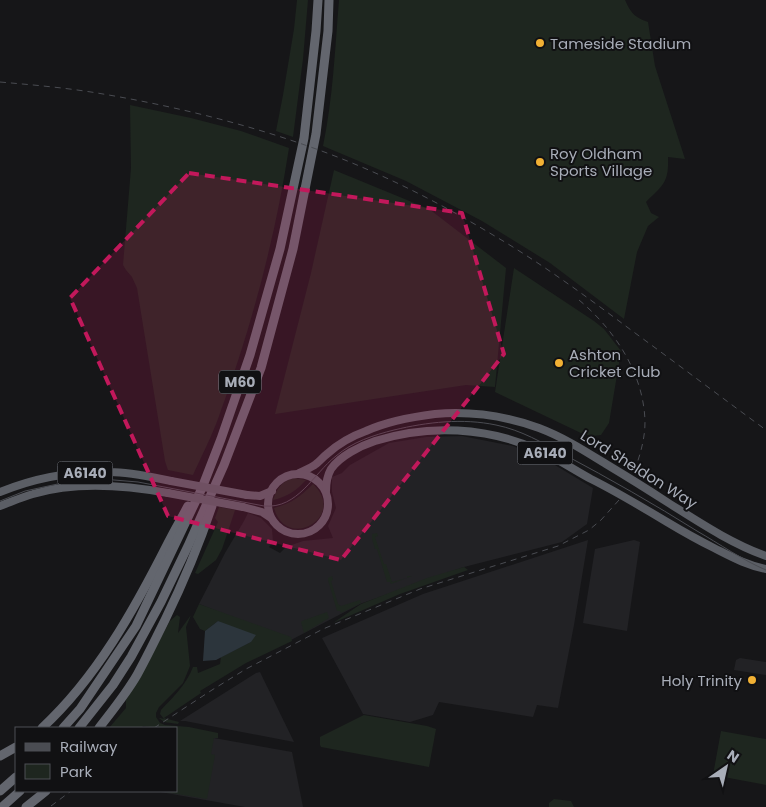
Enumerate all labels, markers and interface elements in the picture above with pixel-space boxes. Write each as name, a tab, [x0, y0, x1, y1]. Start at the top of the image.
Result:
place label: Tameside Stadium	[550, 33, 691, 54]
marker: Tameside Stadium	[534, 37, 546, 49]
place label: Roy Oldham Sports Village	[550, 143, 652, 181]
marker: Roy Oldham Sports Village	[534, 156, 546, 168]
place label: Ashton Cricket Club	[569, 344, 660, 382]
marker: Ashton Cricket Club	[553, 357, 565, 369]
road number: M60	[219, 371, 261, 394]
street label: Lord Sheldon Way	[577, 425, 702, 514]
road number: A6140	[518, 442, 572, 464]
road number: A6140	[58, 462, 112, 484]
place label: Holy Trinity	[661, 670, 743, 691]
marker: Holy Trinity	[746, 674, 758, 686]
legend	[15, 727, 178, 792]
text: Railway	[60, 736, 118, 757]
north arrow	[701, 742, 751, 792]
text: N	[723, 745, 743, 767]
text: Park	[60, 761, 92, 782]

